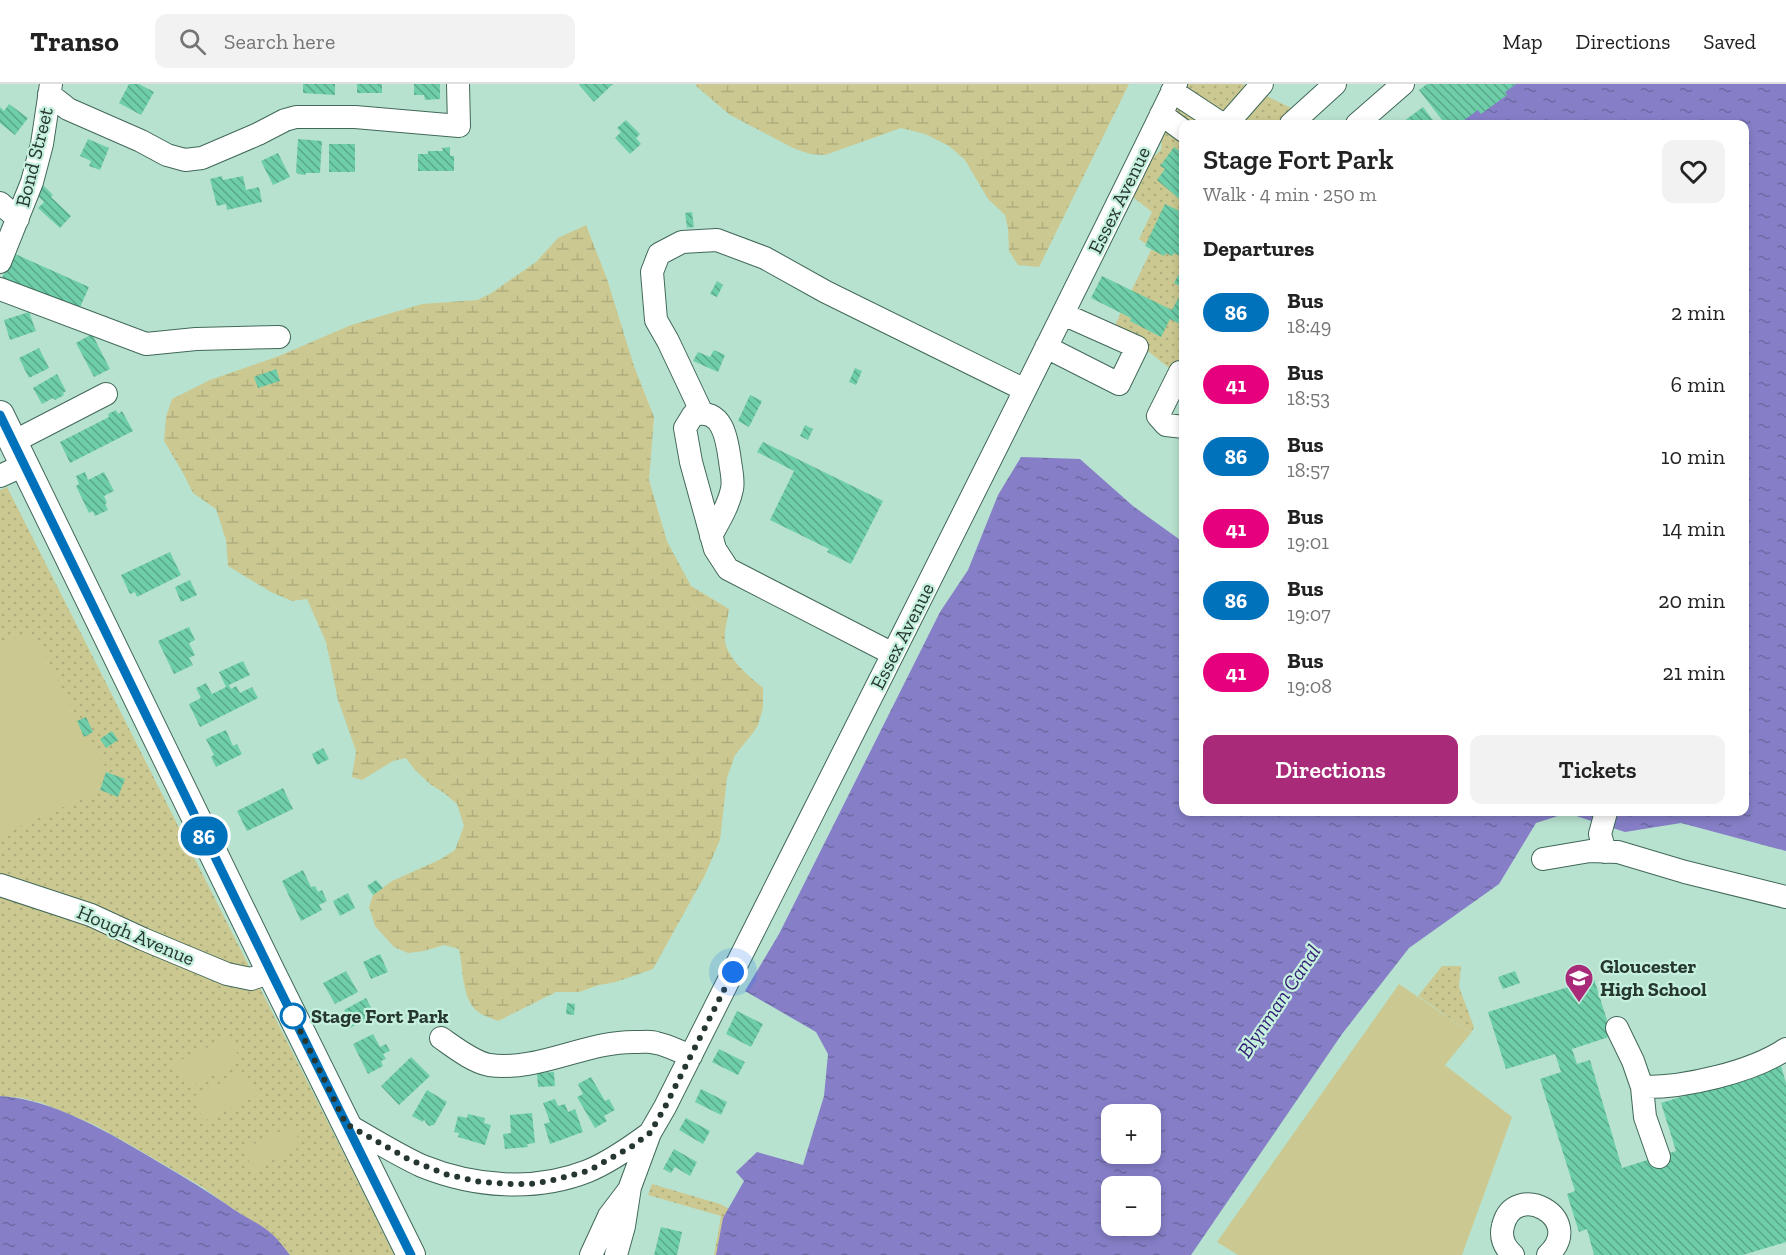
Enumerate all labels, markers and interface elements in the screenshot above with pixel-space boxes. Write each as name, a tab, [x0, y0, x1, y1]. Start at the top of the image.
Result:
search box	[155, 14, 575, 68]
text: Transo	[30, 25, 119, 58]
icon: search	[176, 25, 209, 58]
text: Search here	[224, 28, 335, 55]
text: Map	[1503, 29, 1543, 54]
text: Directions	[1576, 29, 1670, 54]
text: Saved	[1703, 29, 1756, 54]
street label: Bond Street	[10, 104, 58, 209]
button: heart	[1662, 140, 1725, 203]
street label: Essex Avenue	[1083, 143, 1155, 257]
text: Stage Fort Park	[1203, 143, 1394, 176]
text: Walk · 4 min · 250 m	[1203, 182, 1377, 206]
text: Departures	[1203, 235, 1314, 262]
text: Bus	[1287, 287, 1324, 314]
text: 2 min	[1671, 299, 1725, 326]
text: 86	[1225, 300, 1247, 325]
text: 18:49	[1287, 314, 1331, 338]
text: Bus	[1287, 359, 1324, 386]
text: 6 min	[1671, 371, 1725, 398]
text: 41	[1226, 372, 1246, 397]
text: 18:53	[1287, 386, 1330, 410]
text: Bus	[1287, 431, 1324, 458]
text: 10 min	[1661, 443, 1725, 470]
text: 86	[1225, 444, 1247, 469]
text: 18:57	[1287, 458, 1330, 482]
text: Bus	[1287, 503, 1324, 530]
text: 14 min	[1662, 515, 1725, 542]
text: 41	[1226, 516, 1246, 541]
text: 19:01	[1287, 530, 1329, 554]
text: Bus	[1287, 575, 1324, 602]
street label: Essex Avenue	[865, 579, 939, 693]
text: 20 min	[1658, 587, 1725, 614]
text: 86	[1225, 588, 1247, 613]
text: 19:07	[1287, 602, 1331, 626]
text: Bus	[1287, 647, 1324, 674]
text: 21 min	[1662, 659, 1725, 686]
text: 41	[1226, 660, 1246, 685]
text: 19:08	[1287, 674, 1332, 698]
button: Directions	[1203, 735, 1458, 804]
button: Tickets	[1470, 735, 1725, 804]
line badge: 86	[177, 816, 231, 855]
text: 86	[193, 824, 215, 849]
street label: Hough Avenue	[74, 899, 198, 971]
water label: Blynman Canal	[1232, 939, 1326, 1062]
place label: Gloucester High School	[1600, 954, 1707, 1001]
your location	[718, 957, 748, 987]
school or university icon: Gloucester High School	[1563, 962, 1595, 1004]
marker: Stage Fort Park	[280, 1003, 306, 1029]
place label: Stage Fort Park	[311, 1004, 449, 1028]
map controls	[1101, 1104, 1161, 1236]
button: +	[1101, 1104, 1161, 1164]
button: −	[1101, 1176, 1161, 1236]

